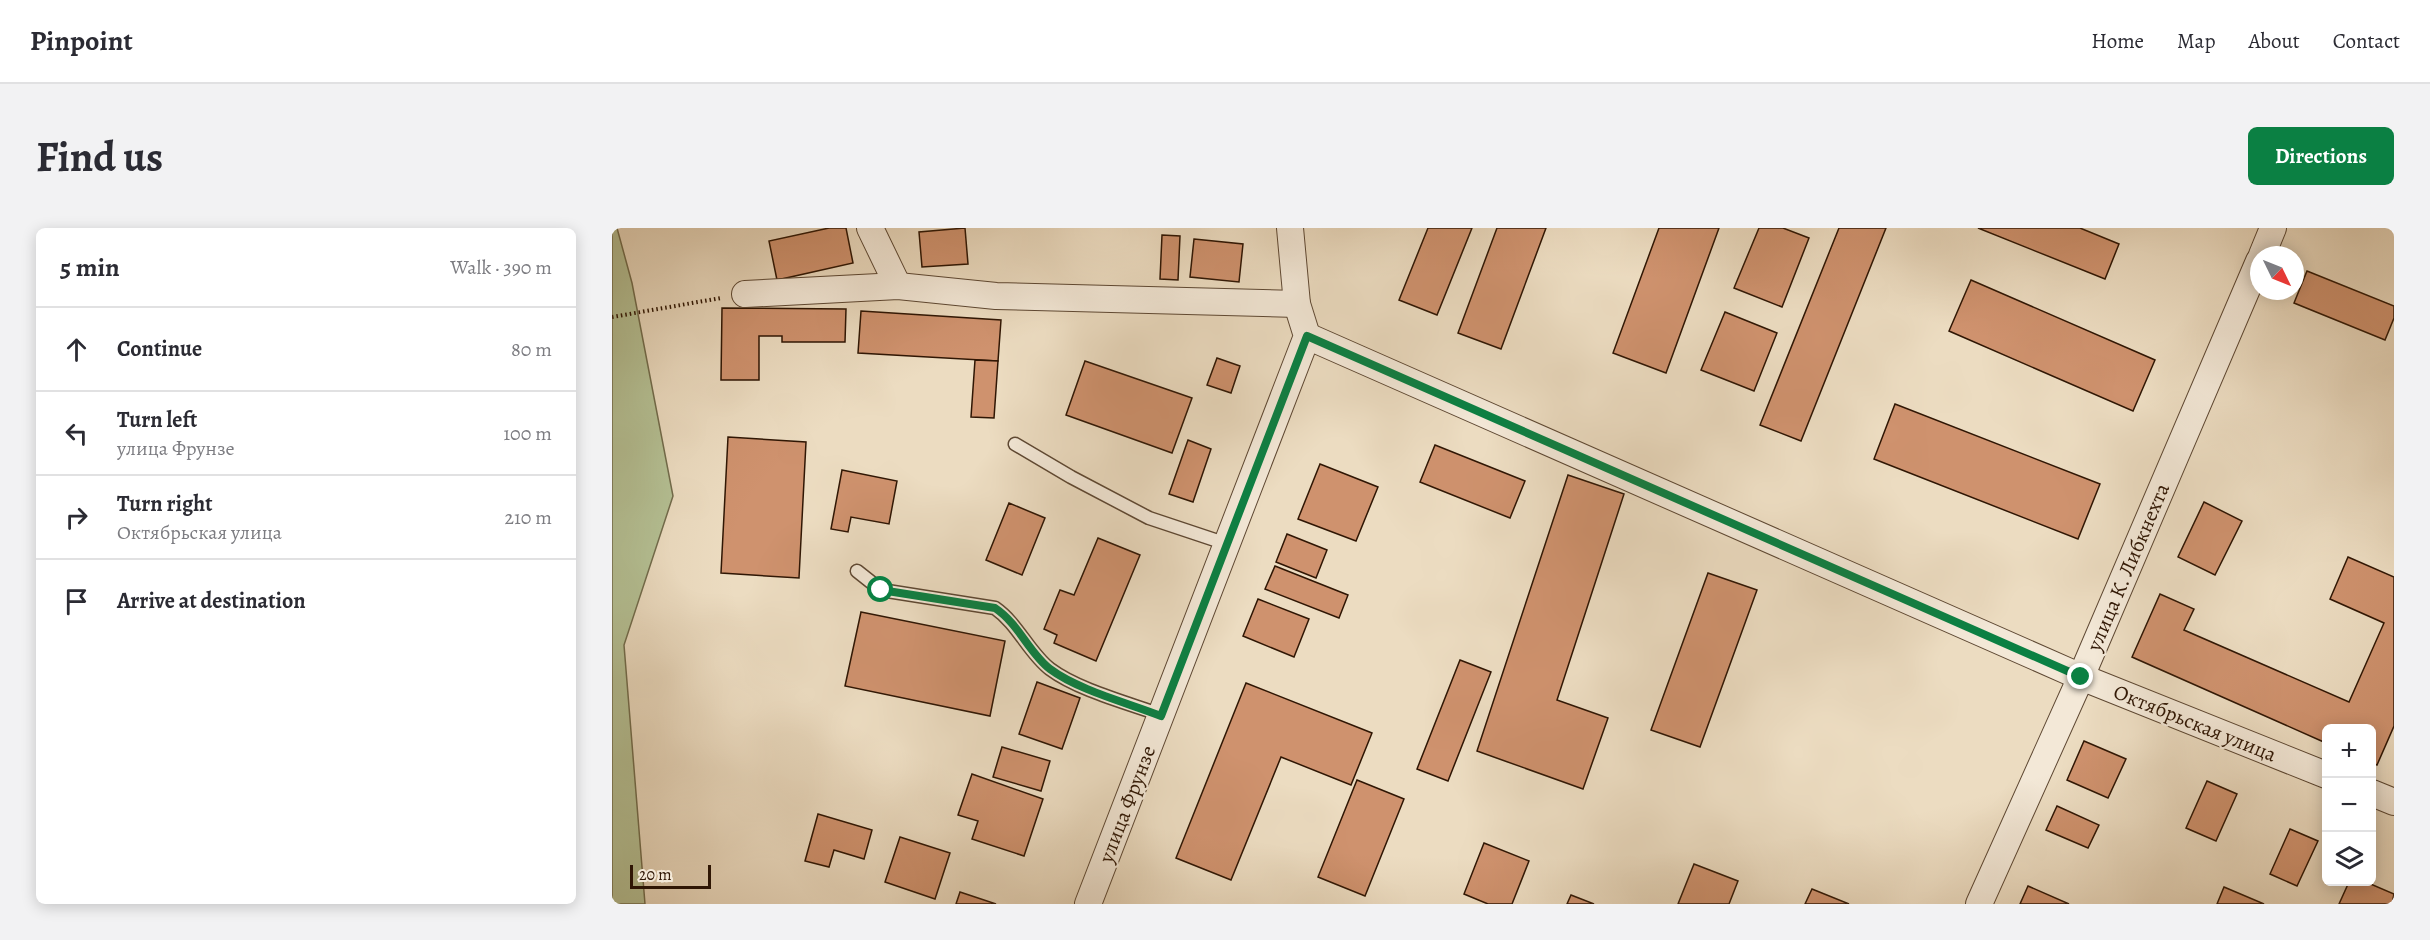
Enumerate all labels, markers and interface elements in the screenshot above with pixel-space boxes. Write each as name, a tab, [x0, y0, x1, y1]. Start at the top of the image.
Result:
text: Pinpoint	[30, 22, 133, 60]
text: Home	[2091, 27, 2144, 55]
text: Map	[2177, 27, 2215, 55]
text: About	[2248, 27, 2300, 55]
text: Contact	[2333, 27, 2400, 55]
button: Directions	[2248, 127, 2394, 185]
text: Find us	[36, 128, 163, 185]
north arrow	[2250, 246, 2304, 300]
text: 5 min	[60, 250, 120, 285]
text: Walk · 390 m	[450, 254, 552, 281]
icon: ahead	[60, 333, 93, 366]
text: Continue	[117, 334, 202, 364]
text: 80 m	[511, 336, 552, 363]
text: Turn left	[117, 405, 197, 435]
icon: left	[60, 417, 93, 450]
text: 100 m	[503, 420, 552, 447]
text: улица Фрунзе	[117, 435, 235, 462]
street label: улица К. Либкнехта	[2080, 479, 2176, 656]
text: Turn right	[117, 489, 213, 519]
icon: right	[60, 501, 93, 534]
text: 210 m	[504, 504, 552, 531]
text: Октябрьская улица	[117, 519, 282, 546]
route start	[867, 576, 893, 602]
icon: arrive	[60, 585, 93, 618]
text: Arrive at destination	[117, 586, 306, 616]
route end	[2067, 663, 2093, 689]
street label: Октябрьская улица	[2109, 678, 2281, 769]
map controls	[2322, 724, 2376, 886]
button: +	[2322, 724, 2376, 778]
street label: улица Фрунзе	[1091, 741, 1162, 868]
button: −	[2322, 778, 2376, 832]
button: layers	[2322, 832, 2376, 886]
scale bar	[630, 862, 711, 890]
text: 20 m	[639, 864, 672, 886]

